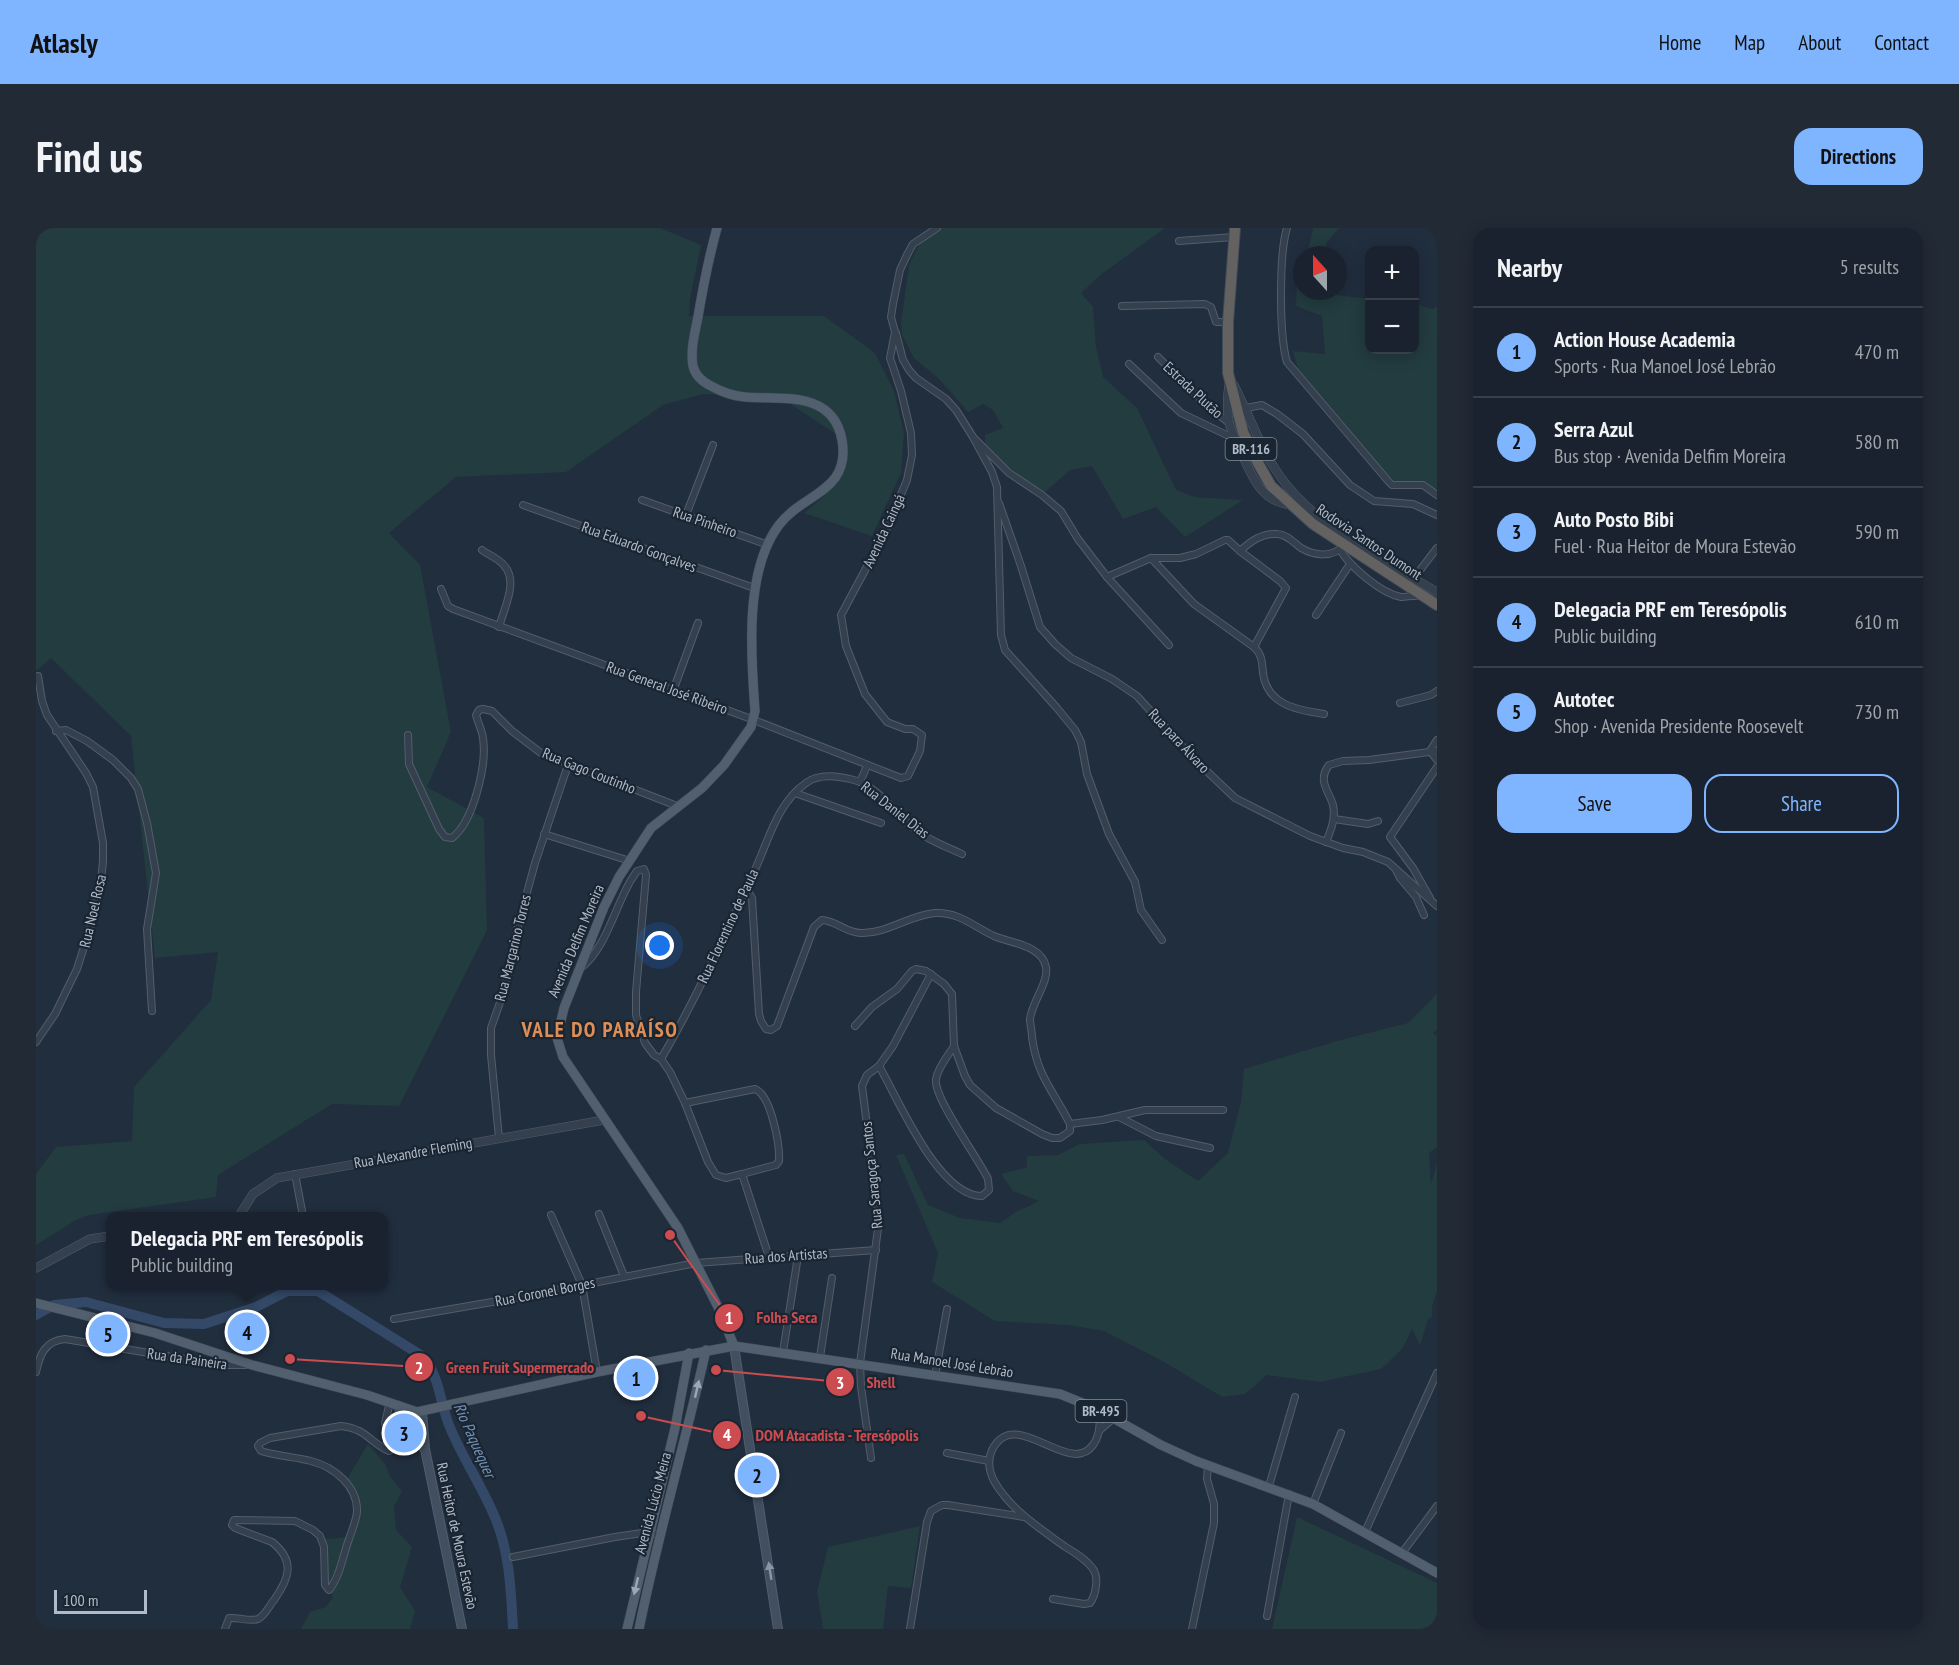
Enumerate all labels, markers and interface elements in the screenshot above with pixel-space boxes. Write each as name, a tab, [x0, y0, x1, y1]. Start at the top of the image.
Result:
text: Atlasly	[30, 24, 98, 61]
text: Home	[1659, 29, 1701, 56]
text: Map	[1734, 29, 1765, 56]
text: About	[1798, 29, 1841, 56]
text: Contact	[1874, 29, 1929, 56]
button: Directions	[1794, 128, 1923, 185]
text: Find us	[36, 129, 143, 184]
north arrow	[1293, 246, 1347, 300]
map controls	[1365, 246, 1419, 354]
button: +	[1365, 246, 1419, 300]
text: Nearby	[1497, 251, 1562, 284]
text: 5 results	[1840, 254, 1899, 280]
button: −	[1365, 300, 1419, 354]
text: Action House Academia	[1554, 325, 1735, 353]
text: 1	[1512, 339, 1521, 365]
text: 470 m	[1855, 339, 1899, 365]
text: Sports · Rua Manoel José Lebrão	[1554, 353, 1776, 379]
street label: Estrada Plutão	[1160, 357, 1227, 422]
text: Serra Azul	[1554, 415, 1633, 443]
text: 2	[1512, 429, 1521, 455]
text: 580 m	[1855, 429, 1899, 455]
road number: BR-116	[1226, 438, 1276, 460]
text: Bus stop · Avenida Delfim Moreira	[1554, 443, 1786, 469]
street label: Avenida Caingá	[858, 491, 909, 571]
street label: Rodovia Santos Dumont	[1313, 499, 1426, 584]
street label: Rua Pinheiro	[671, 502, 740, 541]
text: Auto Posto Bibi	[1554, 505, 1674, 533]
street label: Rua Eduardo Gonçalves	[579, 517, 699, 576]
text: 3	[1512, 519, 1521, 545]
text: 590 m	[1855, 519, 1899, 545]
text: Fuel · Rua Heitor de Moura Estevão	[1554, 533, 1796, 559]
text: Delegacia PRF em Teresópolis	[1554, 595, 1787, 623]
text: 4	[1512, 609, 1521, 635]
text: 610 m	[1855, 609, 1899, 635]
text: Public building	[1554, 623, 1657, 649]
street label: Rua General José Ribeiro	[604, 657, 730, 718]
text: Autotec	[1554, 685, 1615, 713]
text: 5	[1512, 699, 1521, 725]
text: 730 m	[1855, 699, 1899, 725]
street label: Rua para Álvaro	[1145, 704, 1214, 777]
text: Shop · Avenida Presidente Roosevelt	[1554, 713, 1804, 739]
street label: Rua Gago Coutinho	[540, 743, 639, 798]
button: Save	[1497, 774, 1692, 833]
button: Share	[1704, 774, 1899, 833]
street label: Rua Daniel Dias	[857, 777, 933, 842]
street label: Rua Florentino de Paula	[693, 866, 762, 986]
street label: Rua Noel Rosa	[75, 872, 110, 949]
street label: Avenida Delfim Moreira	[543, 881, 608, 1000]
street label: Rua Margarino Torres	[490, 893, 535, 1003]
your location	[645, 931, 674, 960]
district label: VALE DO PARAÍSO	[521, 1016, 678, 1043]
street label: Rua Saragoça Santos	[856, 1121, 887, 1229]
street label: Rua Alexandre Fleming	[352, 1133, 474, 1172]
popup	[106, 1212, 388, 1290]
text: Delegacia PRF em Teresópolis	[131, 1224, 363, 1252]
street label: Rua dos Artistas	[744, 1243, 828, 1268]
text: Public building	[131, 1252, 233, 1278]
street label: Rua Coronel Borges	[493, 1273, 596, 1310]
callout: Folha Seca	[714, 1301, 829, 1335]
text: 1	[725, 1306, 733, 1329]
text: Folha Seca	[757, 1307, 818, 1327]
pin: 4	[228, 1310, 266, 1354]
pin: 5	[88, 1312, 128, 1356]
street label: Rua Manoel José Lebrão	[889, 1343, 1015, 1382]
street label: Rua da Paineira	[146, 1344, 228, 1374]
callout: Green Fruit Supermercado	[404, 1350, 606, 1384]
text: 2	[415, 1356, 423, 1379]
pin: 1	[616, 1356, 656, 1400]
text: Green Fruit Supermercado	[446, 1357, 594, 1377]
callout: Shell	[825, 1365, 908, 1399]
text: 3	[836, 1371, 844, 1394]
text: Shell	[867, 1372, 896, 1392]
one-way arrow	[693, 1380, 703, 1398]
water label: Rio Paquequer	[450, 1399, 501, 1483]
road number: BR-495	[1076, 1400, 1126, 1422]
pin: 3	[384, 1410, 424, 1456]
callout: DOM Atacadista - Teresópolis	[712, 1418, 932, 1452]
text: 4	[723, 1423, 732, 1446]
text: DOM Atacadista - Teresópolis	[756, 1425, 919, 1445]
street label: Avenida Lúcio Meira	[630, 1450, 675, 1556]
pin: 2	[738, 1452, 776, 1498]
street label: Rua Heitor de Moura Estevão	[433, 1461, 482, 1611]
one-way arrow	[765, 1562, 774, 1581]
one-way arrow	[631, 1577, 640, 1596]
scale bar	[54, 1587, 147, 1614]
text: 100 m	[63, 1590, 98, 1610]

